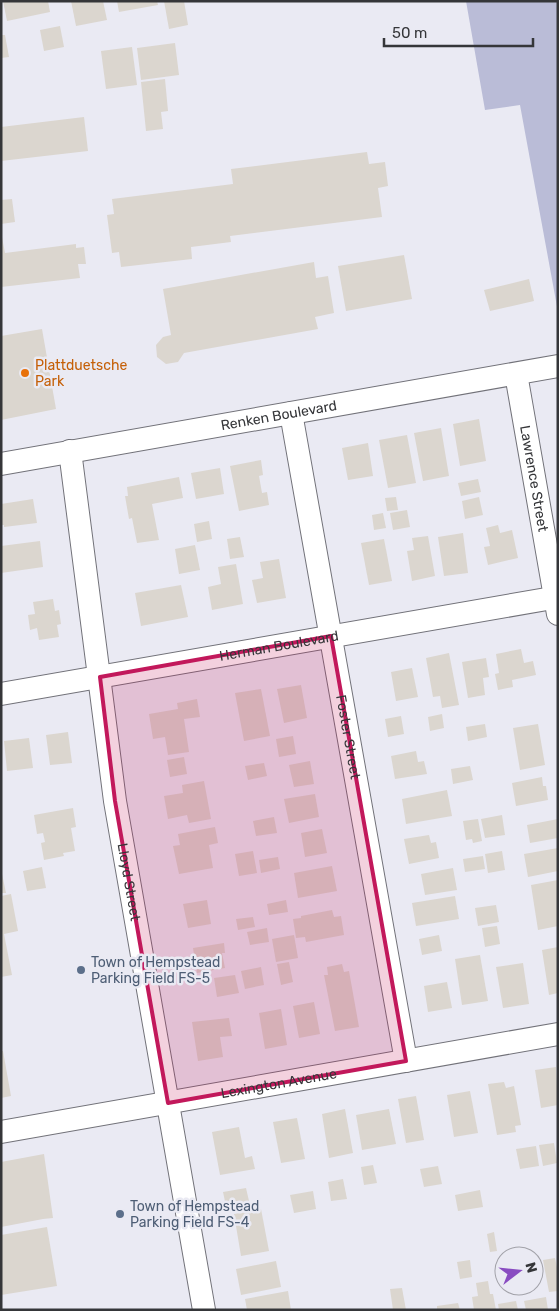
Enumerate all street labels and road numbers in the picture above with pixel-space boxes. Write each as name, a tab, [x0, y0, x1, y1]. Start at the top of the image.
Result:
street label: Renken Boulevard	[219, 397, 338, 434]
street label: Lawrence Street	[517, 424, 552, 534]
street label: Herman Boulevard	[218, 627, 340, 664]
street label: Foster Street	[333, 693, 364, 781]
street label: Lloyd Street	[114, 842, 144, 923]
street label: Lexington Avenue	[219, 1065, 338, 1102]

